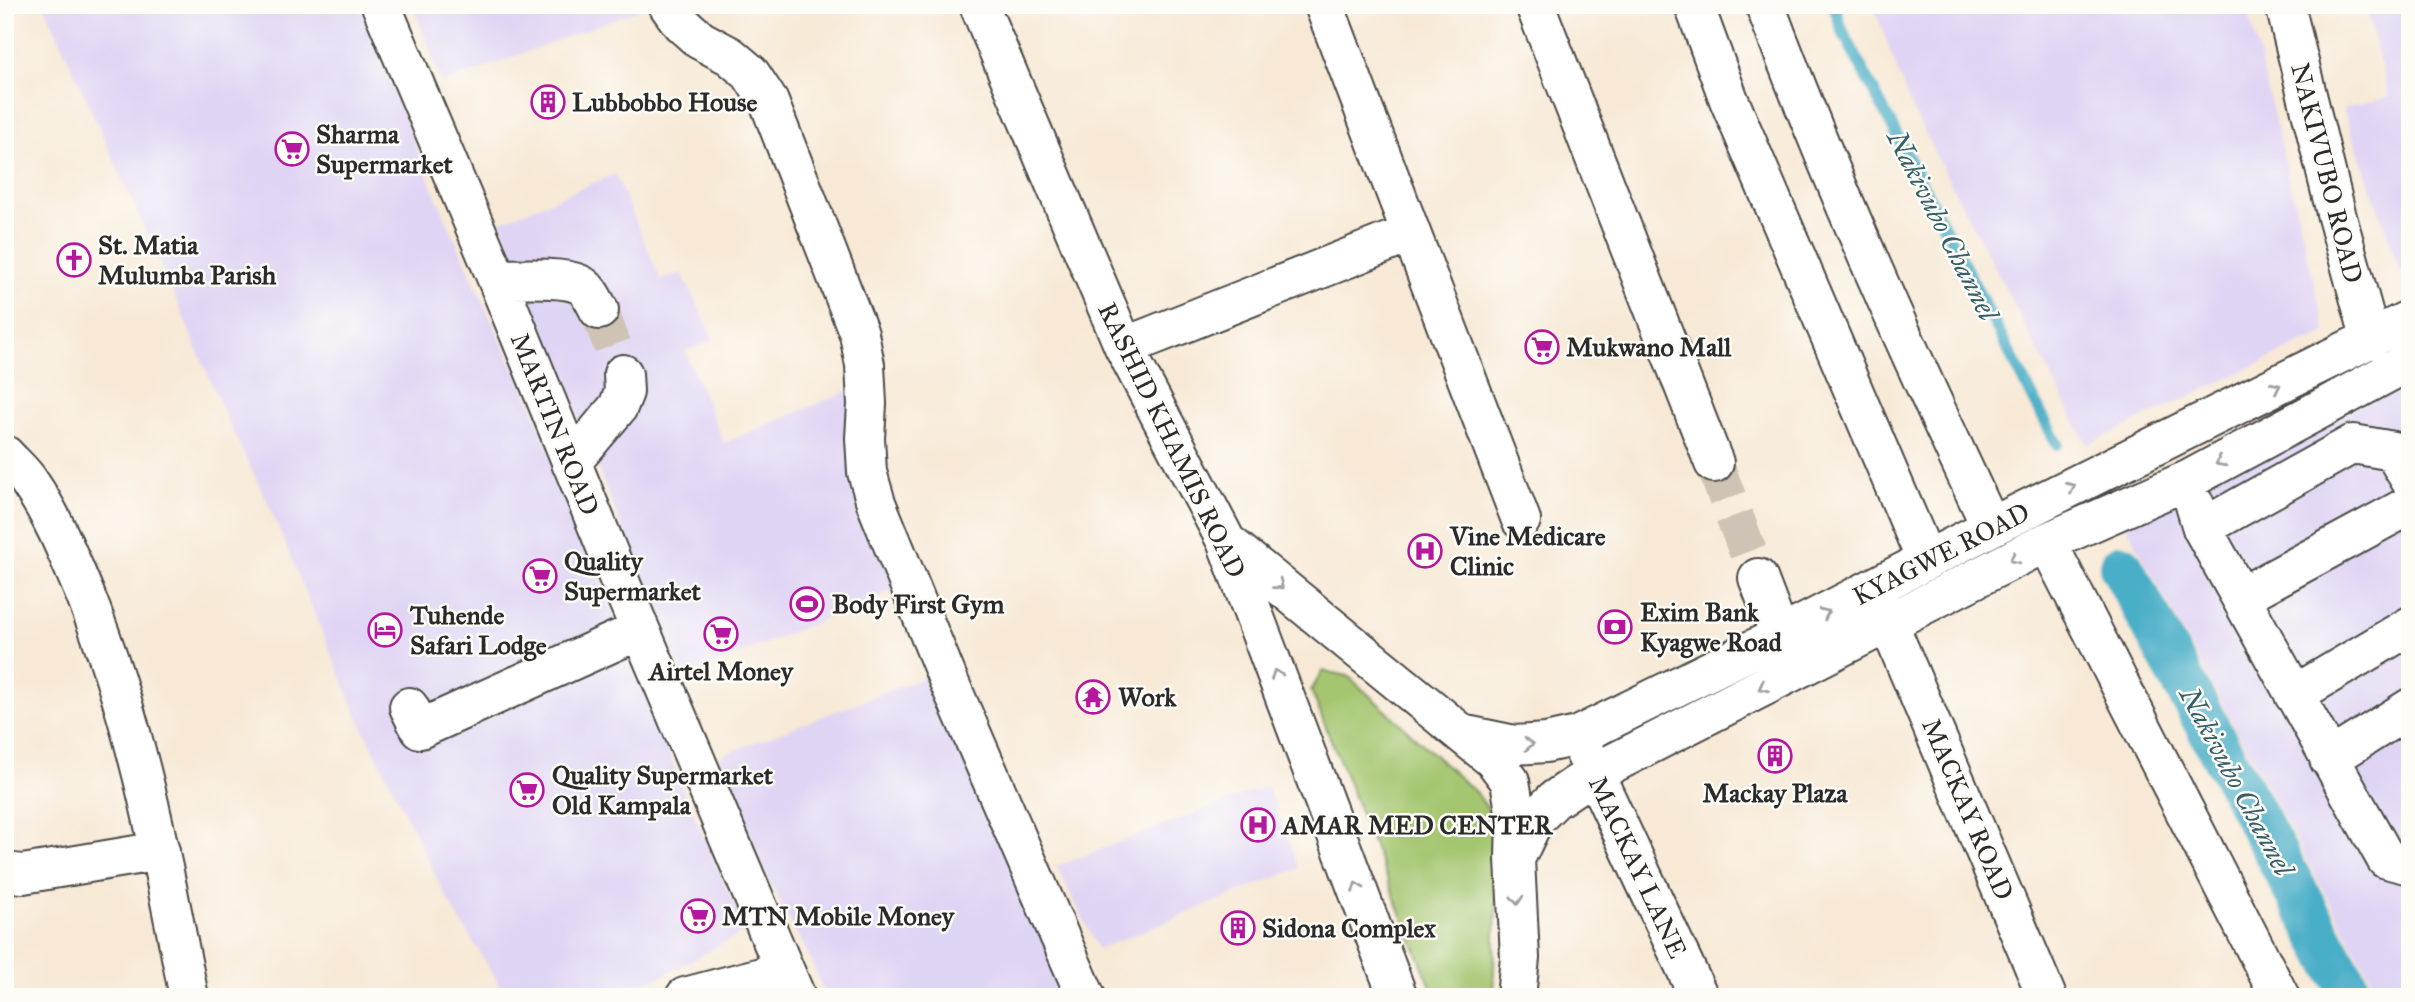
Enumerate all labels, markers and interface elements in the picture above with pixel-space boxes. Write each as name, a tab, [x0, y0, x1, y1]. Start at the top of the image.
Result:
street label: NAKIVUBO ROAD	[2284, 60, 2370, 286]
building icon: Lubbobbo House	[529, 83, 567, 121]
place label: Lubbobbo House	[572, 86, 758, 118]
place label: Sharma Supermarket	[316, 118, 453, 180]
water label: Nakivubo Channel	[1879, 122, 2007, 329]
supermarket icon: Sharma Supermarket	[273, 130, 311, 168]
place label: St. Matia Mulumba Parish	[98, 229, 277, 291]
church icon: St. Matia Mulumba Parish	[55, 241, 93, 279]
street label: RASHID KHAMIS ROAD	[1091, 297, 1253, 583]
street label: MARTIN ROAD	[504, 328, 606, 520]
supermarket icon: Mukwano Mall	[1523, 328, 1561, 366]
place label: Mukwano Mall	[1566, 331, 1732, 363]
one-way arrow	[2269, 381, 2281, 395]
one-way arrow	[2215, 454, 2227, 468]
one-way arrow	[2064, 482, 2076, 496]
street label: KYAGWE ROAD	[1847, 496, 2035, 612]
place label: Vine Medicare Clinic	[1449, 520, 1606, 582]
hospital icon: Vine Medicare Clinic	[1406, 532, 1444, 570]
place label: Quality Supermarket	[564, 545, 701, 607]
one-way arrow	[2009, 550, 2021, 564]
supermarket icon: Quality Supermarket	[521, 557, 559, 595]
one-way arrow	[1272, 576, 1284, 589]
sports icon: Body First Gym	[788, 585, 826, 623]
place label: Body First Gym	[832, 588, 1005, 620]
place label: Exim Bank Kyagwe Road	[1640, 596, 1783, 659]
place label: Tuhende Safari Lodge	[409, 599, 547, 662]
bank icon: Exim Bank Kyagwe Road	[1596, 608, 1634, 646]
one-way arrow	[1818, 608, 1830, 622]
hotel icon: Tuhende Safari Lodge	[366, 611, 404, 649]
supermarket icon: Airtel Money	[702, 615, 740, 653]
place label: Airtel Money	[647, 655, 795, 687]
one-way arrow	[1271, 669, 1285, 681]
temple icon: Work	[1074, 678, 1112, 716]
one-way arrow	[1758, 678, 1770, 692]
water label: Nakivubo Channel	[2171, 679, 2302, 884]
place label: Work	[1118, 681, 1177, 713]
street label: MACKAY ROAD	[1915, 713, 2021, 905]
one-way arrow	[1524, 737, 1535, 752]
building icon: Mackay Plaza	[1756, 737, 1794, 775]
place label: Quality Supermarket Old Kampala	[552, 759, 774, 821]
supermarket icon: Quality Supermarket Old Kampala	[508, 771, 546, 809]
street label: MACKAY LANE	[1582, 771, 1694, 963]
place label: Mackay Plaza	[1702, 777, 1849, 809]
hospital icon: AMAR MED CENTER	[1239, 806, 1277, 844]
place label: AMAR MED CENTER	[1280, 809, 1554, 841]
one-way arrow	[1351, 882, 1365, 894]
one-way arrow	[1510, 895, 1525, 906]
supermarket icon: MTN Mobile Money	[679, 897, 717, 935]
place label: MTN Mobile Money	[722, 900, 956, 932]
building icon: Sidona Complex	[1219, 909, 1257, 947]
place label: Sidona Complex	[1262, 912, 1436, 944]

